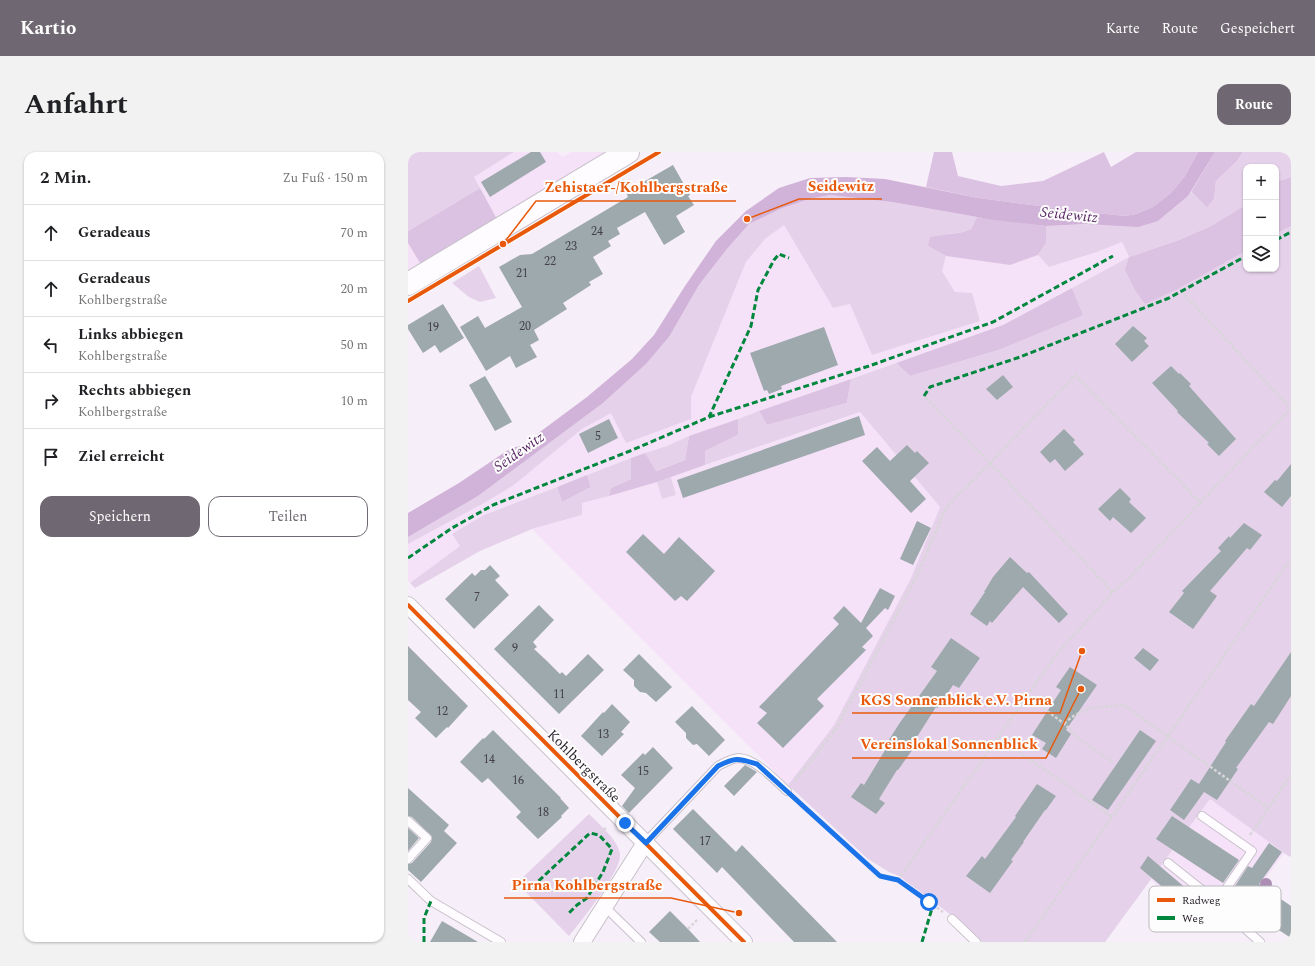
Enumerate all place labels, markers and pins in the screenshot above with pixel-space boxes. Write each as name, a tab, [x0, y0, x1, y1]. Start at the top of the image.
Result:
callout: Seidewitz	[799, 172, 882, 199]
callout: Zehistaer-/Kohlbergstraße	[536, 174, 736, 201]
callout: KGS Sonnenblick e.V. Pirna	[852, 686, 1060, 713]
callout: Vereinslokal Sonnenblick	[852, 731, 1046, 758]
callout: Pirna Kohlbergstraße	[504, 871, 671, 898]

